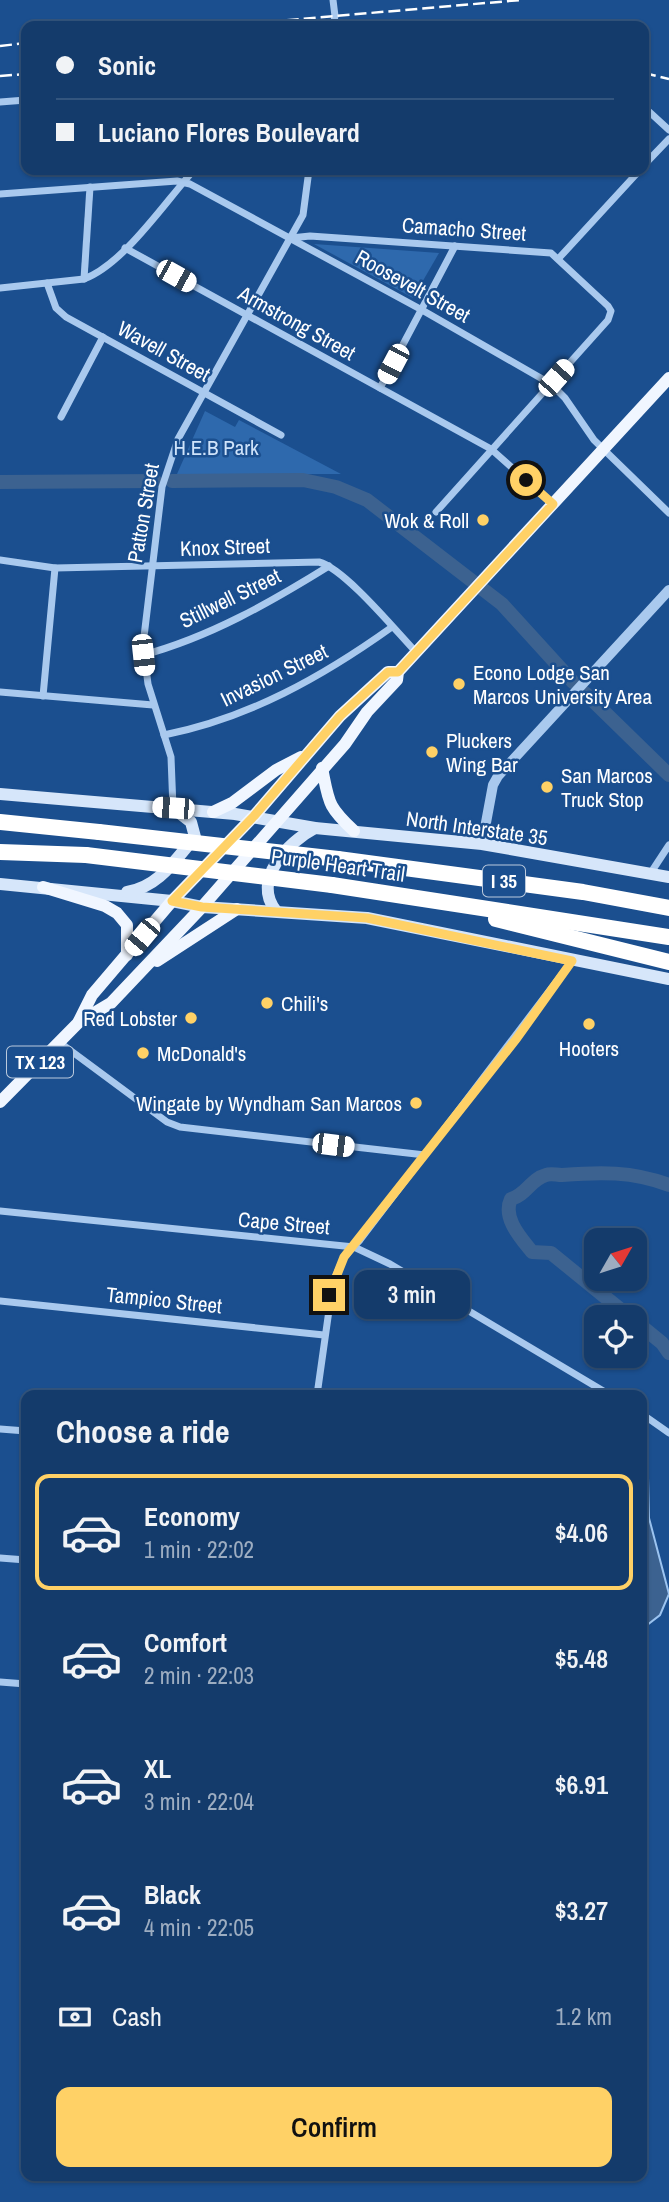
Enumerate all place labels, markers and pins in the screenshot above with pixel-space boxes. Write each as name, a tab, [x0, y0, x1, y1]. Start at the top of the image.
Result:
place label: Wok & Roll	[384, 506, 469, 535]
marker: Wok & Roll	[475, 512, 491, 528]
place label: Econo Lodge San Marcos University Area	[473, 658, 652, 711]
marker: Econo Lodge San Marcos University Area	[451, 676, 467, 692]
place label: Pluckers Wing Bar	[446, 726, 518, 779]
marker: Pluckers Wing Bar	[424, 744, 440, 760]
place label: San Marcos Truck Stop	[561, 761, 653, 814]
marker: San Marcos Truck Stop	[539, 779, 555, 795]
place label: Chili's	[281, 989, 328, 1018]
marker: Chili's	[259, 995, 275, 1011]
place label: Red Lobster	[83, 1004, 177, 1033]
marker: Red Lobster	[183, 1010, 199, 1026]
marker: Hooters	[581, 1016, 597, 1032]
place label: Hooters	[559, 1034, 619, 1063]
place label: McDonald's	[157, 1039, 246, 1068]
marker: McDonald's	[135, 1045, 151, 1061]
place label: Wingate by Wyndham San Marcos	[136, 1089, 402, 1118]
marker: Wingate by Wyndham San Marcos	[408, 1095, 424, 1111]

